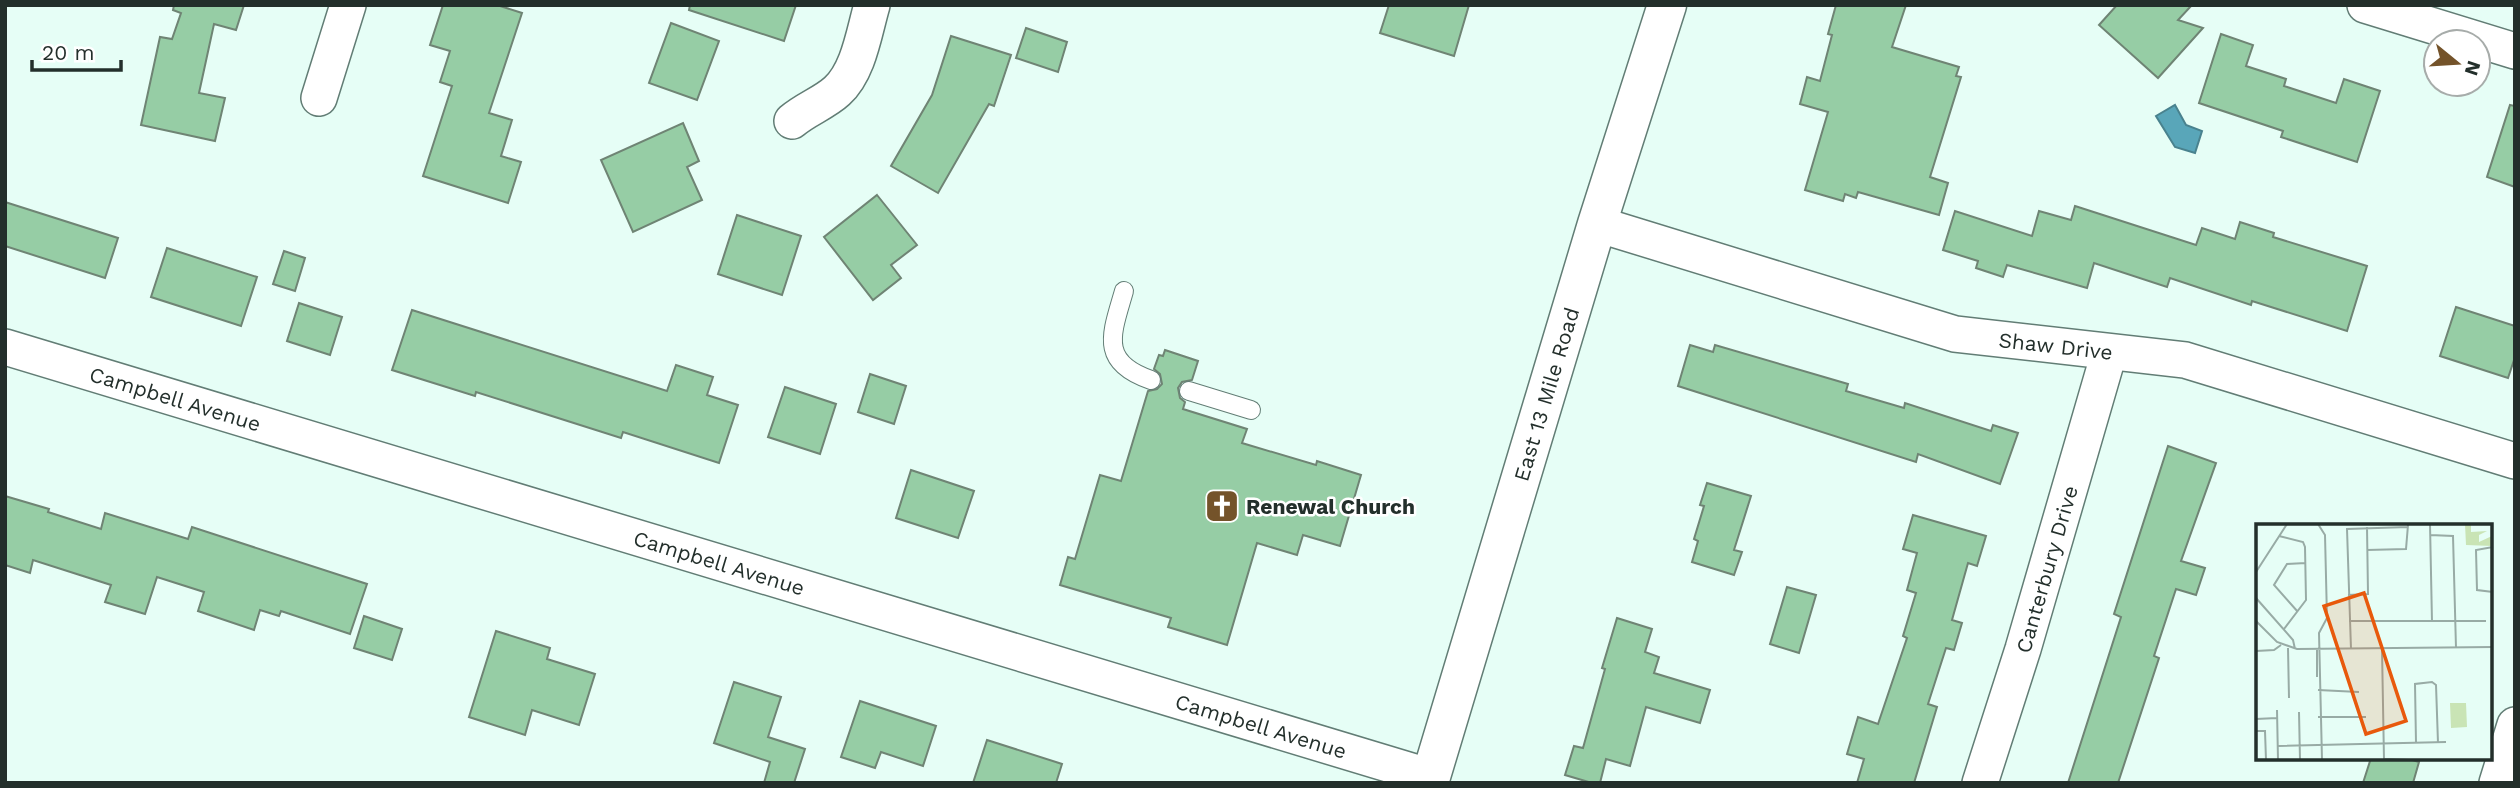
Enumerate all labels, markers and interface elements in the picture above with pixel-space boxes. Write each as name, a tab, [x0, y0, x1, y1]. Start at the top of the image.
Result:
scale bar	[32, 28, 121, 72]
north arrow	[2422, 28, 2492, 98]
text: 20 m	[42, 40, 94, 65]
text: N	[2460, 58, 2486, 78]
street label: East 13 Mile Road	[1508, 304, 1584, 484]
street label: Shaw Drive	[1997, 327, 2114, 364]
street label: Campbell Avenue	[87, 361, 264, 436]
street label: Canterbury Drive	[2010, 482, 2082, 656]
church icon: Renewal Church	[1203, 487, 1241, 525]
place label: Renewal Church	[1246, 494, 1415, 519]
inset map	[2256, 524, 2492, 760]
street label: Campbell Avenue	[631, 525, 808, 600]
street label: Campbell Avenue	[1173, 688, 1350, 763]

